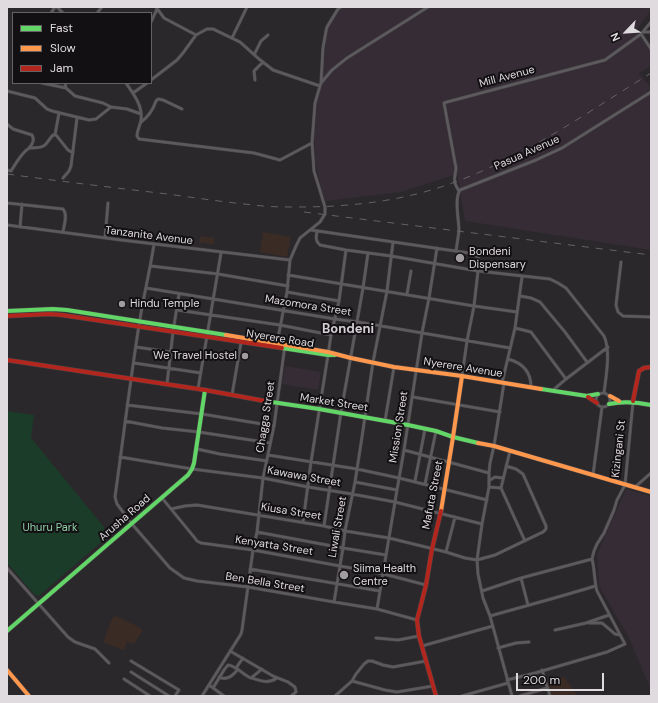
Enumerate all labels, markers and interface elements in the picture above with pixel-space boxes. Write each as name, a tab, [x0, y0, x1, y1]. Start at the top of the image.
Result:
legend	[12, 12, 152, 84]
north arrow	[606, 12, 646, 52]
text: Fast	[50, 20, 73, 36]
text: N	[607, 30, 623, 44]
text: Slow	[50, 40, 76, 56]
text: Jam	[50, 60, 73, 76]
street label: Mill Avenue	[478, 63, 536, 91]
street label: Pasua Avenue	[492, 133, 562, 173]
street label: Tanzanite Avenue	[104, 224, 194, 248]
place label: Bondeni Dispensary	[469, 245, 526, 271]
marker: Bondeni Dispensary	[454, 252, 466, 264]
street label: Mazomora Street	[264, 293, 352, 319]
place label: Hindu Temple	[130, 297, 199, 311]
marker: Hindu Temple	[117, 299, 127, 309]
district label: Bondeni	[322, 322, 374, 338]
street label: Nyerere Road	[245, 327, 315, 351]
place label: We Travel Hostel	[153, 349, 237, 363]
marker: We Travel Hostel	[240, 351, 250, 361]
street label: Nyerere Avenue	[422, 355, 504, 381]
street label: Chagga Street	[254, 380, 278, 454]
street label: Mission Street	[387, 390, 411, 464]
street label: Market Street	[299, 391, 369, 415]
street label: Kizingani St	[609, 420, 629, 478]
street label: Mafuta Street	[420, 460, 446, 530]
street label: Kawawa Street	[266, 464, 342, 490]
street label: Arusha Road	[97, 492, 153, 544]
street label: Liwali Street	[326, 495, 350, 559]
street label: Kiusa Street	[260, 501, 322, 523]
park label: Uhuru Park	[23, 521, 77, 535]
street label: Kenyatta Street	[234, 533, 314, 559]
place label: Siima Health Centre	[353, 562, 416, 588]
marker: Siima Health Centre	[338, 569, 350, 581]
street label: Ben Bella Street	[224, 570, 306, 596]
scale bar	[518, 665, 606, 691]
text: 200 m	[523, 672, 560, 688]

